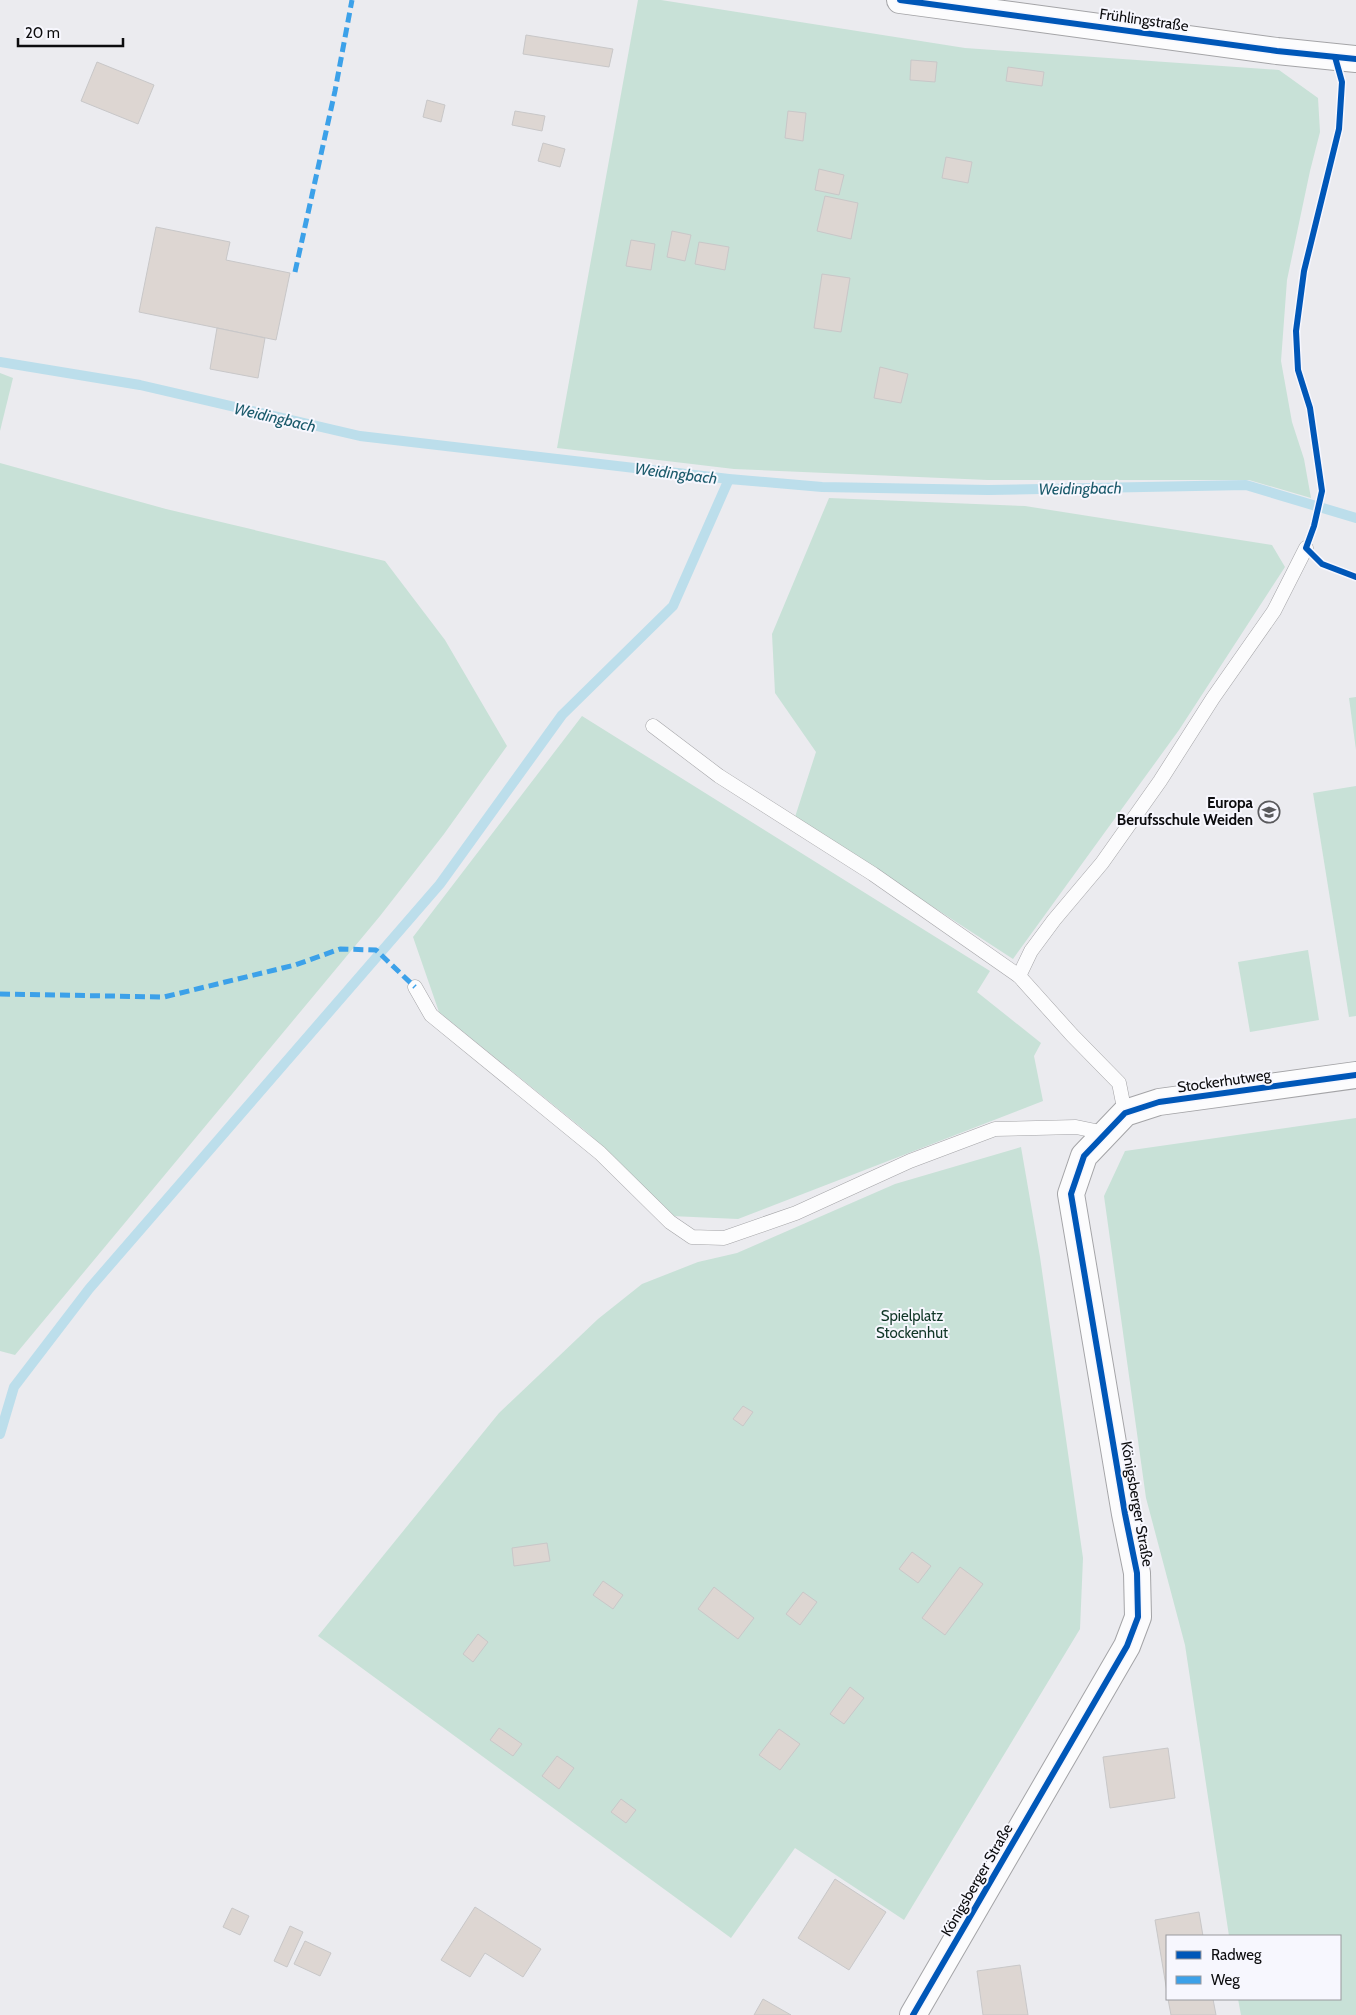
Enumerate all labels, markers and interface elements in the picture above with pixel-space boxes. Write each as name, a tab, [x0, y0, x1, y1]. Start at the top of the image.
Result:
street label: Frühlingstraße	[1098, 5, 1190, 35]
scale bar	[18, 15, 122, 47]
text: 20 m	[25, 24, 60, 42]
water label: Weidingbach	[232, 399, 318, 436]
water label: Weidingbach	[633, 459, 718, 488]
water label: Weidingbach	[1038, 478, 1122, 499]
place label: Europa Berufsschule Weiden	[1117, 794, 1254, 829]
school or university icon: Europa Berufsschule Weiden	[1257, 800, 1281, 824]
street label: Stockerhutweg	[1176, 1065, 1273, 1096]
park label: Spielplatz Stockenhut	[876, 1307, 948, 1342]
street label: Königsberger Straße	[1117, 1440, 1157, 1568]
street label: Königsberger Straße	[937, 1820, 1017, 1940]
legend	[1166, 1935, 1341, 2000]
text: Radweg	[1211, 1946, 1262, 1964]
text: Weg	[1211, 1971, 1240, 1989]

